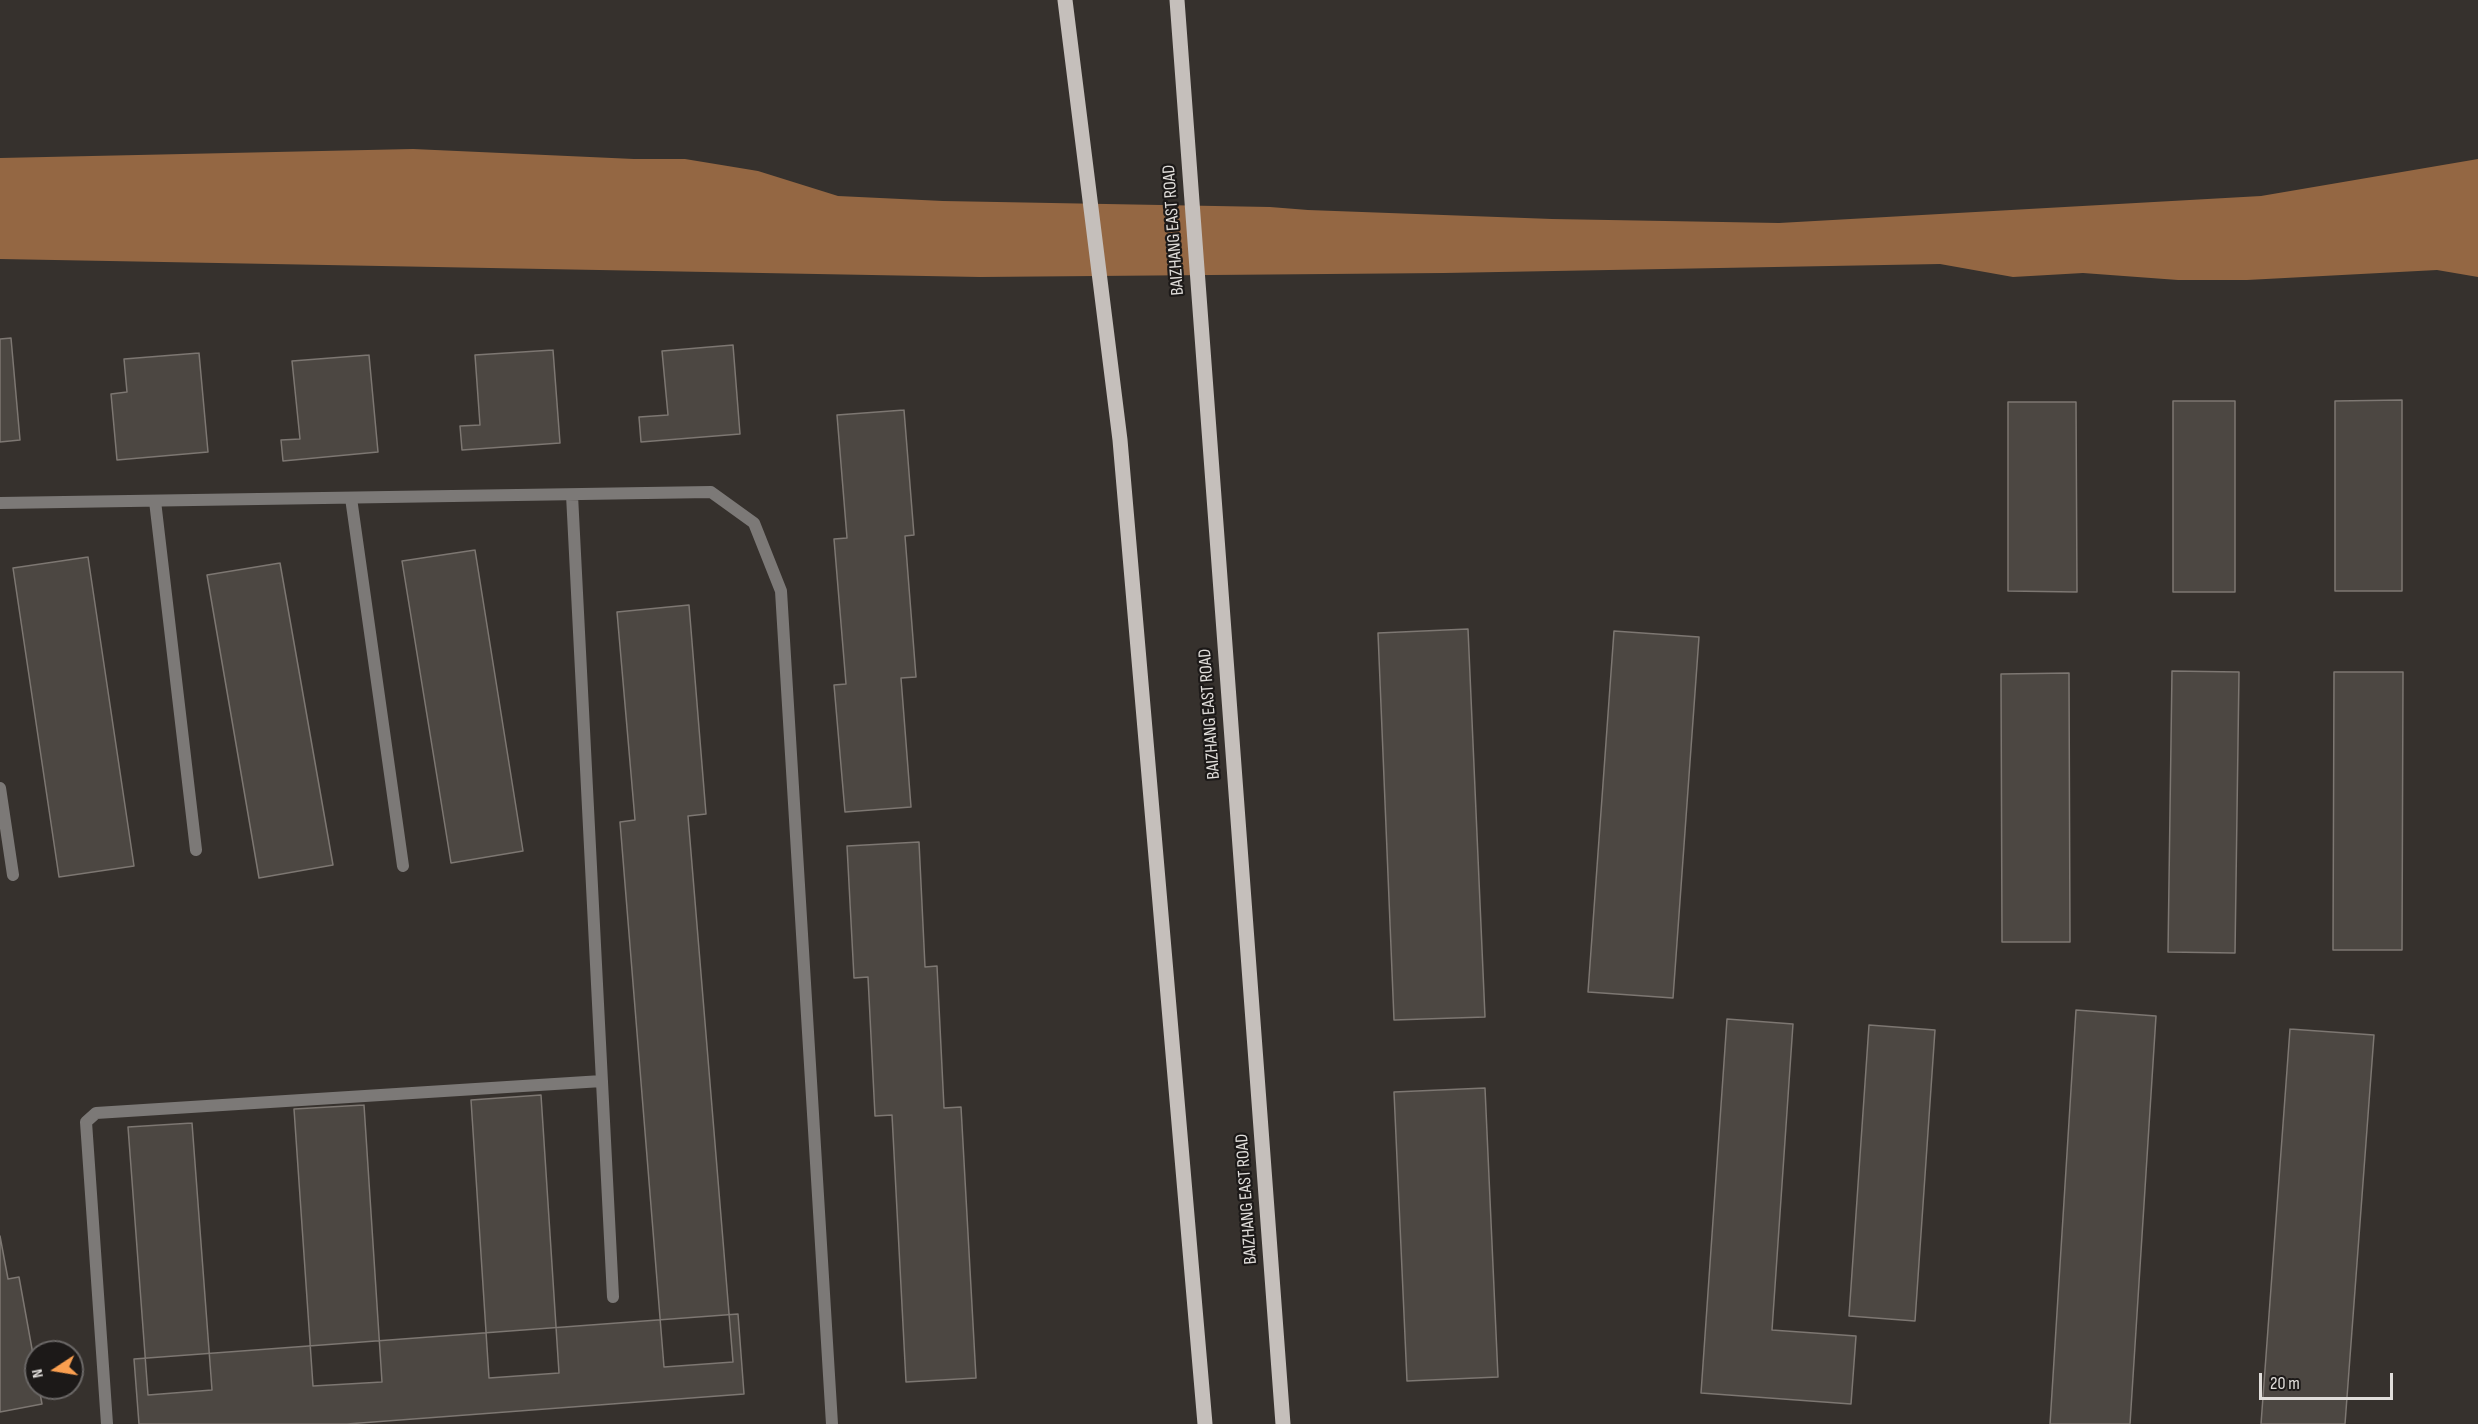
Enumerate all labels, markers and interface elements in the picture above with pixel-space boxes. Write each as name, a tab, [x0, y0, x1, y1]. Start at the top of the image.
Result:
street label: BAIZHANG EAST ROAD	[1159, 164, 1189, 296]
street label: BAIZHANG EAST ROAD	[1195, 648, 1225, 780]
street label: BAIZHANG EAST ROAD	[1232, 1133, 1262, 1265]
north arrow	[24, 1340, 84, 1400]
scale bar	[2262, 1361, 2396, 1399]
text: N	[28, 1367, 48, 1380]
text: 20 m	[2270, 1373, 2300, 1394]

